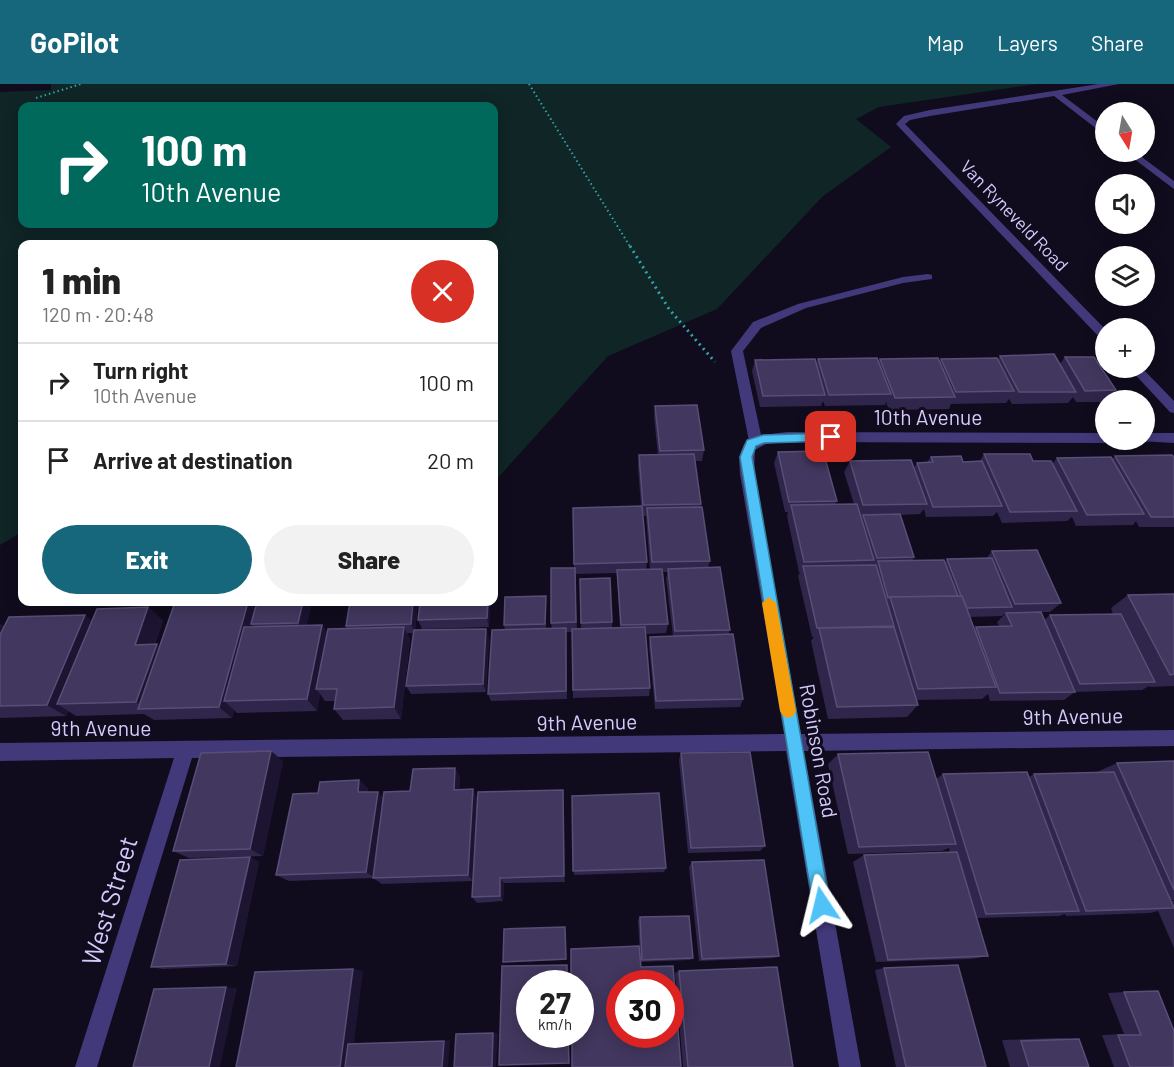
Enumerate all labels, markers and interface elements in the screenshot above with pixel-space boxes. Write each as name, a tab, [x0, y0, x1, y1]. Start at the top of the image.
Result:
text: GoPilot	[30, 25, 119, 59]
text: Map	[927, 30, 964, 55]
text: Layers	[997, 30, 1058, 55]
text: Share	[1091, 30, 1144, 55]
north arrow	[1095, 102, 1155, 162]
map controls	[1095, 102, 1155, 450]
text: 100 m	[141, 124, 247, 174]
icon: right	[42, 126, 120, 204]
street label: Van Ryneveld Road	[956, 155, 1073, 275]
button: sound	[1095, 174, 1155, 234]
text: 10th Avenue	[141, 175, 281, 207]
button: layers	[1095, 246, 1155, 306]
text: 1 min	[42, 258, 121, 301]
button: close	[411, 260, 474, 323]
text: 120 m · 20:48	[42, 302, 154, 326]
button: +	[1095, 318, 1155, 378]
text: Turn right	[93, 357, 188, 383]
icon: right	[42, 366, 75, 399]
text: 100 m	[419, 369, 474, 395]
text: 10th Avenue	[93, 383, 197, 407]
button: −	[1095, 390, 1155, 450]
street label: 10th Avenue	[873, 404, 983, 429]
pin	[805, 411, 856, 462]
icon: arrive	[814, 420, 847, 453]
icon: arrive	[42, 444, 75, 477]
text: Arrive at destination	[93, 447, 292, 473]
text: 20 m	[427, 447, 474, 473]
button: Exit	[42, 525, 252, 594]
button: Share	[264, 525, 474, 594]
street label: Robinson Road	[795, 682, 844, 820]
street label: 9th Avenue	[1022, 702, 1124, 729]
street label: 9th Avenue	[536, 708, 638, 735]
street label: 9th Avenue	[51, 715, 151, 740]
street label: West Street	[74, 832, 143, 969]
position arrow	[790, 873, 854, 937]
speed limit sign: 30	[606, 970, 684, 1048]
text: 27	[539, 984, 571, 1020]
text: km/h	[538, 1015, 572, 1033]

